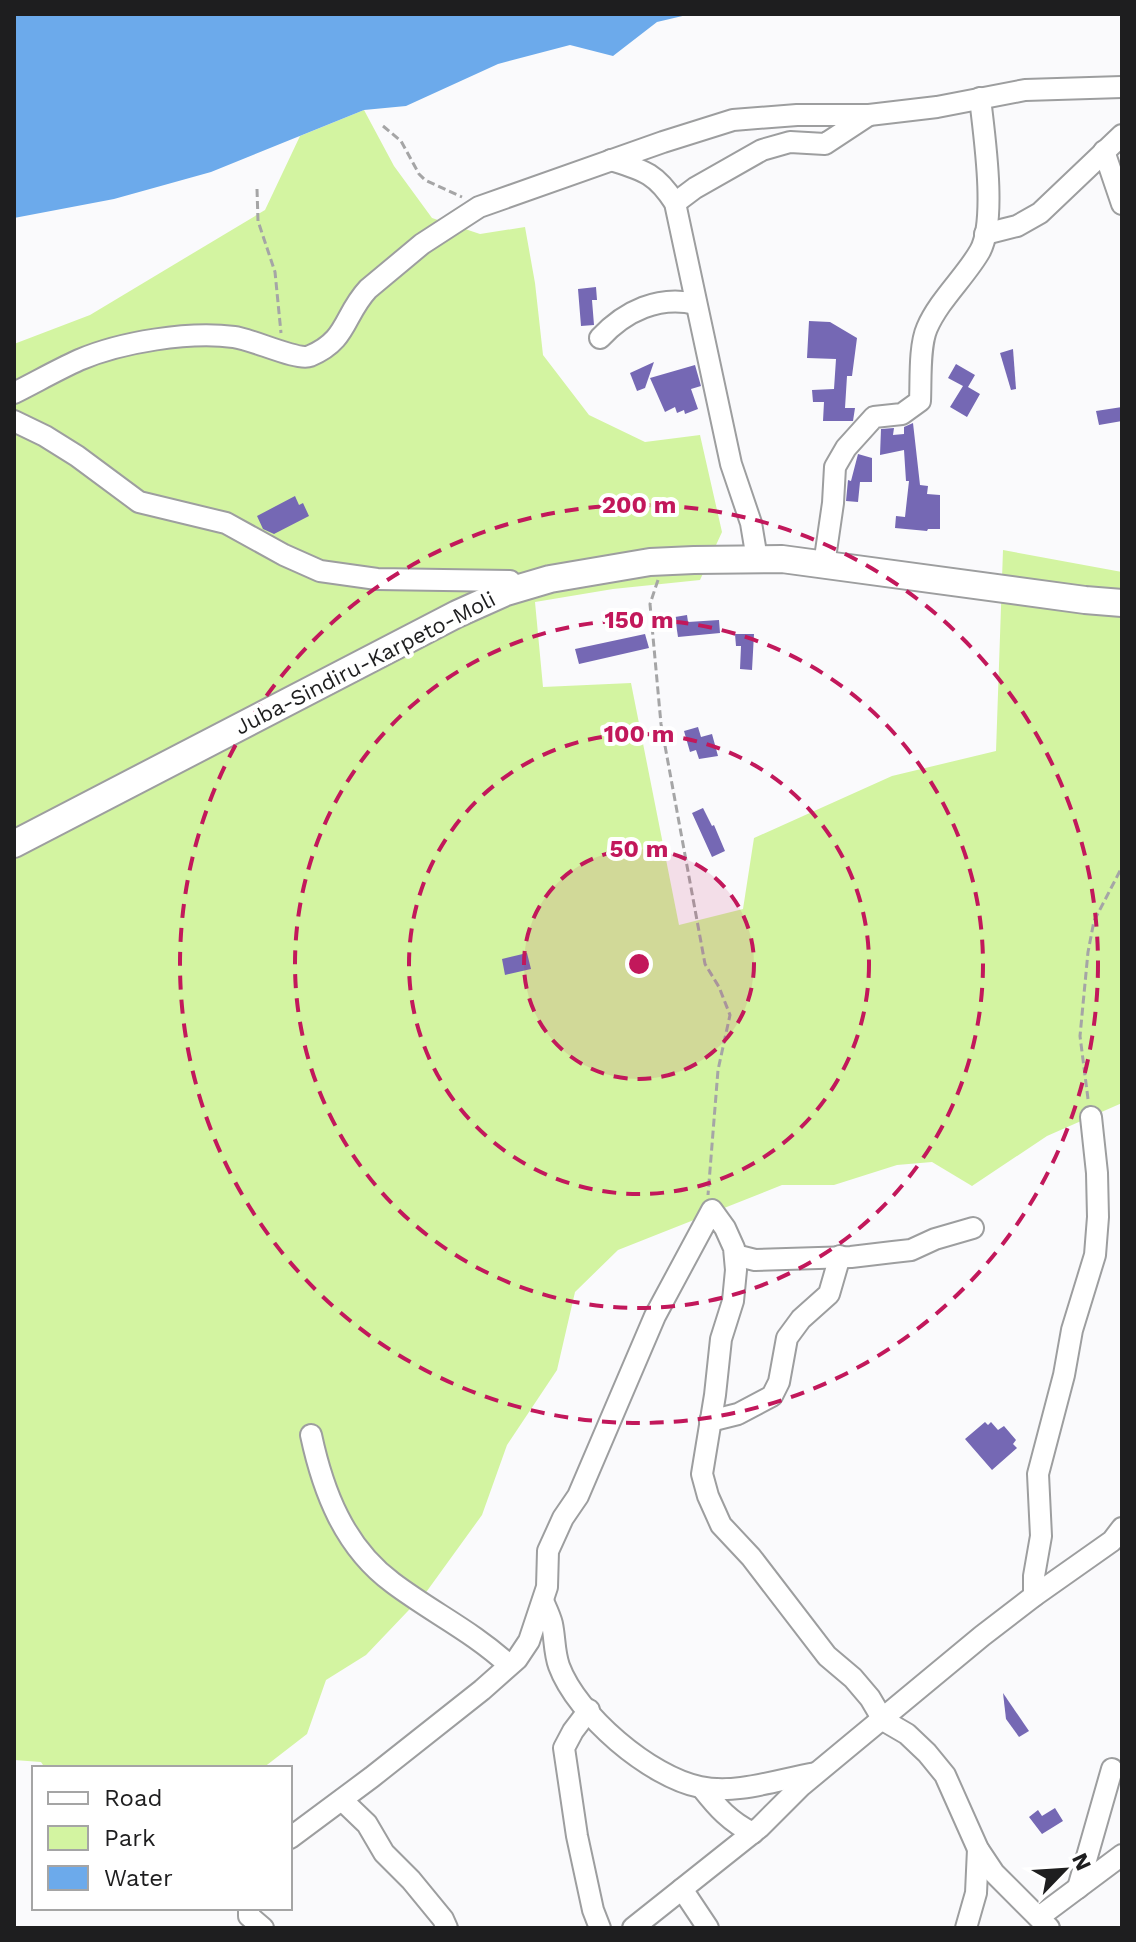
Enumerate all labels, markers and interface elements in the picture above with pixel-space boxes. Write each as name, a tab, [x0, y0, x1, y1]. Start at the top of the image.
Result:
text: 200 m	[602, 491, 676, 519]
street label: Juba-Sindiru-Karpeto-Moli	[231, 586, 499, 740]
text: 150 m	[604, 606, 674, 634]
text: 100 m	[604, 720, 674, 748]
text: 50 m	[610, 835, 668, 863]
centre of rings	[625, 950, 653, 978]
legend	[32, 1766, 292, 1910]
text: Road	[104, 1784, 163, 1812]
text: Park	[104, 1824, 156, 1852]
north arrow	[1024, 1830, 1104, 1910]
text: N	[1067, 1849, 1096, 1874]
text: Water	[104, 1864, 173, 1892]

